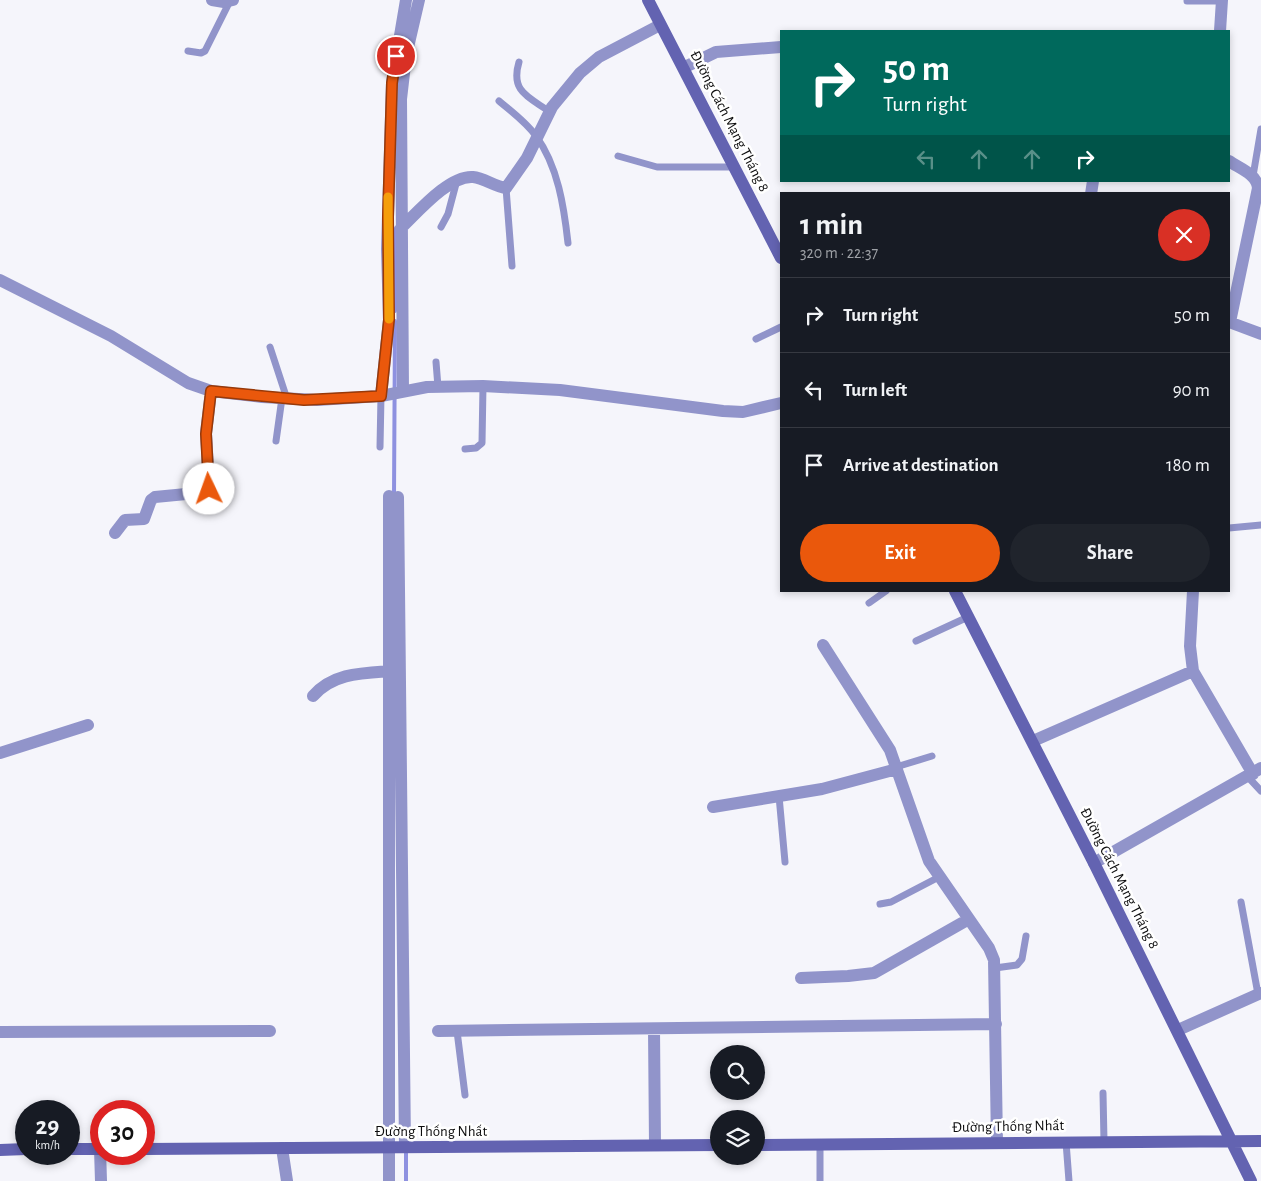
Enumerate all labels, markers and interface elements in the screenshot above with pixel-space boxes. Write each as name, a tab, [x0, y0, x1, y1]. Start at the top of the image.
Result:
pin	[375, 35, 417, 77]
icon: arrive	[382, 42, 410, 70]
street label: Đường Cách Mạng Tháng 8	[687, 48, 772, 194]
icon: right	[800, 50, 865, 115]
text: 50 m	[883, 52, 950, 87]
text: Turn right	[883, 93, 967, 115]
icon: left	[912, 145, 940, 173]
icon: ahead	[965, 145, 993, 173]
icon: ahead	[1018, 145, 1046, 173]
icon: right	[1071, 145, 1099, 173]
button: close	[1158, 209, 1210, 261]
text: 1 min	[800, 210, 863, 240]
text: 320 m · 22:37	[800, 245, 878, 261]
icon: right	[800, 301, 828, 329]
text: Turn right	[843, 306, 918, 325]
text: 50 m	[1174, 306, 1210, 325]
icon: left	[800, 376, 828, 404]
text: Turn left	[843, 381, 907, 400]
text: 90 m	[1173, 381, 1210, 400]
icon: arrive	[800, 451, 828, 479]
text: Arrive at destination	[843, 456, 999, 475]
text: 180 m	[1166, 456, 1210, 475]
position arrow	[182, 462, 234, 514]
button: Exit	[800, 524, 1000, 582]
button: Share	[1010, 524, 1210, 582]
street label: Đường Cách Mạng Tháng 8	[1077, 805, 1162, 951]
map controls	[710, 1045, 765, 1165]
button: search	[710, 1045, 765, 1100]
speed limit sign: 30	[90, 1100, 155, 1165]
button: layers	[710, 1110, 765, 1165]
text: 29	[36, 1114, 59, 1139]
street label: Đường Thống Nhất	[952, 1118, 1065, 1135]
street label: Đường Thống Nhất	[375, 1124, 487, 1139]
text: km/h	[35, 1139, 60, 1151]

